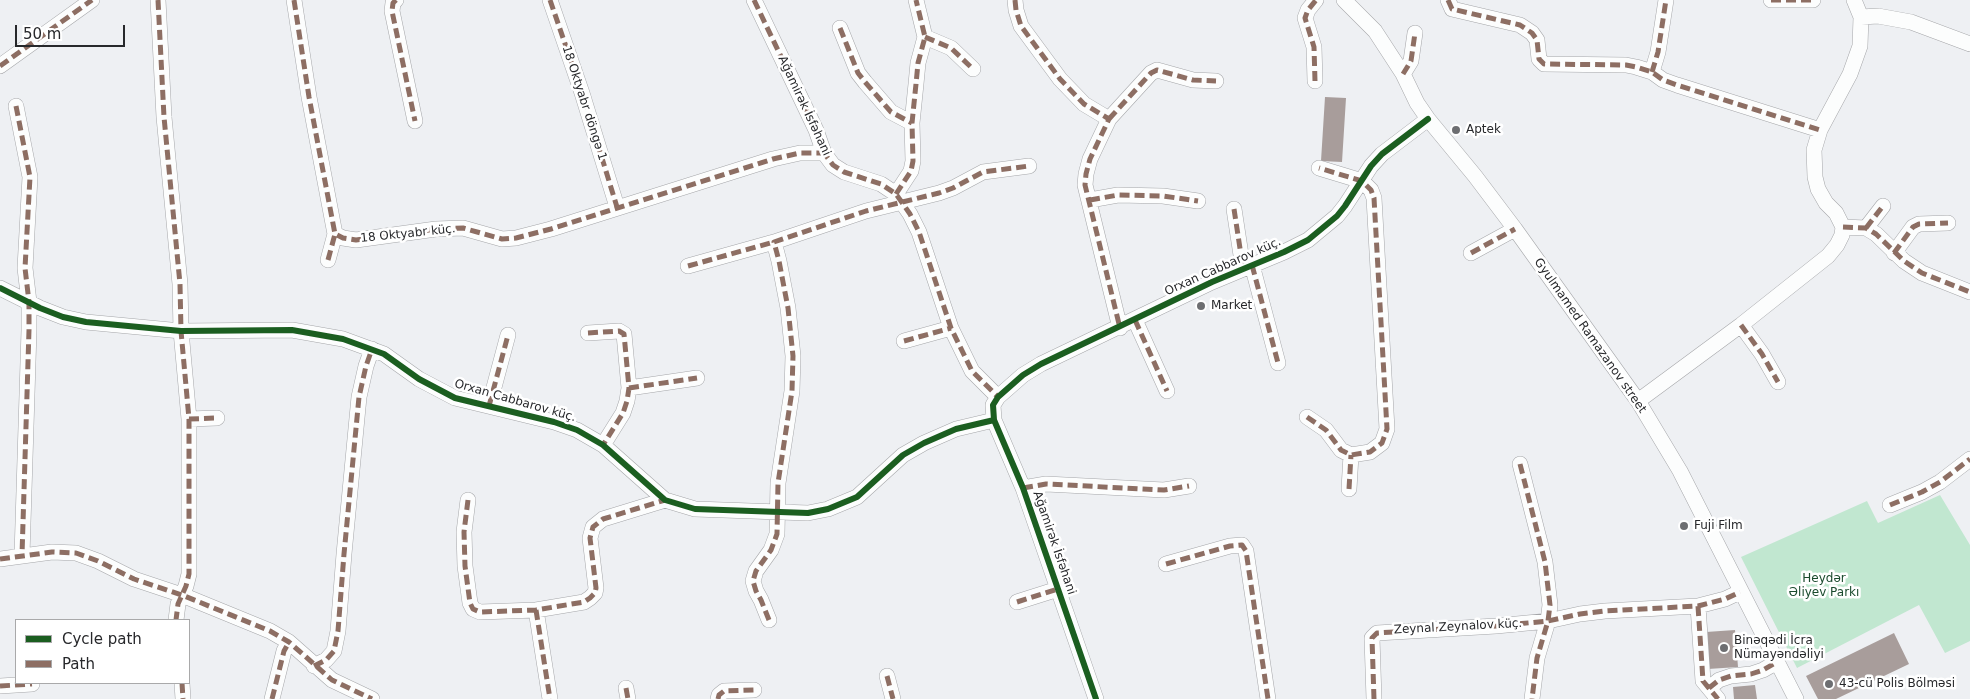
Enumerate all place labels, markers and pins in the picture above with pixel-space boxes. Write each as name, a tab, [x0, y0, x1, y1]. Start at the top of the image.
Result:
place label: Aptek	[1466, 123, 1501, 137]
marker: Aptek	[1450, 124, 1462, 136]
place label: Market	[1211, 299, 1252, 313]
marker: Market	[1195, 300, 1207, 312]
place label: Fuji Film	[1694, 519, 1743, 533]
marker: Fuji Film	[1678, 520, 1690, 532]
place label: Binəqədi İcra Nümayəndəliyi	[1734, 634, 1824, 662]
marker: Binəqədi İcra Nümayəndəliyi	[1718, 642, 1730, 654]
place label: 43-cü Polis Bölməsi	[1839, 677, 1955, 691]
marker: 43-cü Polis Bölməsi	[1823, 678, 1835, 690]

